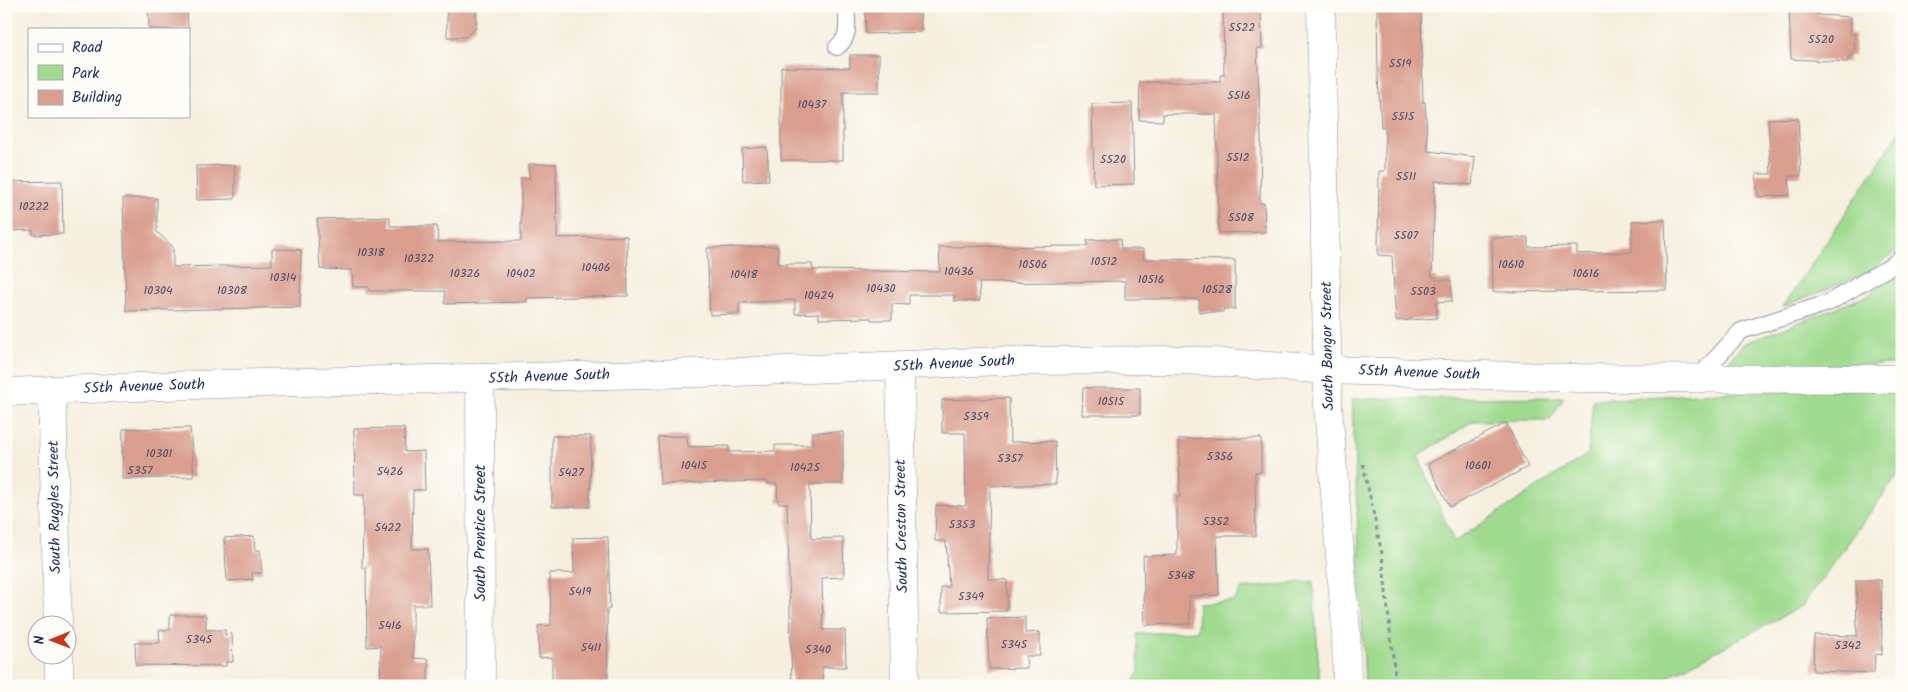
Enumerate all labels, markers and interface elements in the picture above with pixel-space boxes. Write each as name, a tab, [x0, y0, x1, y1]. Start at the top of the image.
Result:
house number: 5522	[1229, 18, 1255, 37]
legend	[28, 28, 190, 118]
house number: 5520	[1808, 30, 1834, 49]
text: Road	[72, 36, 103, 60]
house number: 5519	[1389, 54, 1411, 73]
text: Park	[72, 62, 100, 86]
text: Building	[72, 86, 122, 110]
house number: 5516	[1227, 86, 1251, 105]
house number: 10437	[798, 95, 827, 114]
house number: 5515	[1391, 107, 1416, 126]
house number: 5512	[1226, 148, 1250, 167]
house number: 5520	[1100, 150, 1126, 169]
house number: 5511	[1396, 167, 1416, 186]
house number: 10222	[19, 197, 49, 216]
house number: 5508	[1228, 208, 1255, 227]
house number: 5507	[1394, 226, 1419, 245]
house number: 10318	[357, 243, 386, 262]
house number: 10322	[404, 249, 434, 268]
house number: 10512	[1091, 252, 1118, 271]
house number: 10506	[1019, 255, 1047, 274]
house number: 10610	[1498, 255, 1524, 274]
house number: 10406	[581, 258, 611, 277]
house number: 10436	[944, 262, 974, 281]
house number: 10326	[450, 264, 480, 283]
house number: 10402	[506, 264, 536, 283]
house number: 10616	[1573, 264, 1599, 283]
house number: 10418	[730, 265, 758, 284]
house number: 10314	[269, 268, 297, 287]
house number: 10516	[1138, 270, 1164, 289]
house number: 10430	[866, 279, 896, 298]
house number: 10528	[1202, 280, 1233, 299]
house number: 10304	[143, 281, 173, 300]
house number: 10308	[217, 281, 248, 300]
street label: South Bangor Street	[1315, 281, 1341, 411]
house number: 5503	[1410, 282, 1436, 301]
house number: 10424	[804, 286, 834, 305]
street label: 55th Avenue South	[892, 349, 1016, 379]
street label: 55th Avenue South	[1358, 359, 1480, 387]
street label: 55th Avenue South	[488, 363, 610, 391]
street label: 55th Avenue South	[83, 373, 205, 401]
house number: 10515	[1098, 392, 1126, 411]
house number: 5359	[963, 407, 989, 426]
street label: South Ruggles Street	[42, 440, 68, 574]
house number: 10301	[146, 444, 172, 463]
house number: 5356	[1207, 447, 1233, 466]
house number: 5357	[997, 449, 1023, 468]
house number: 10415	[681, 456, 709, 475]
house number: 10601	[1465, 456, 1491, 475]
house number: 10425	[790, 458, 821, 477]
street label: South Creston Street	[889, 459, 915, 593]
house number: 5357	[127, 461, 153, 480]
house number: 5426	[377, 462, 403, 481]
house number: 5427	[558, 463, 584, 482]
street label: South Prentice Street	[469, 465, 493, 601]
house number: 5352	[1203, 512, 1229, 531]
house number: 5353	[949, 515, 975, 534]
house number: 5422	[374, 518, 402, 537]
house number: 5348	[1167, 566, 1195, 585]
house number: 5419	[569, 582, 591, 601]
house number: 5349	[958, 587, 984, 606]
north arrow	[28, 614, 78, 664]
house number: 5416	[378, 616, 402, 635]
house number: 5345	[186, 630, 214, 649]
text: N	[29, 635, 51, 645]
house number: 5345	[1001, 635, 1029, 654]
house number: 5342	[1835, 636, 1861, 655]
house number: 5411	[581, 638, 602, 657]
house number: 5340	[805, 640, 831, 659]

